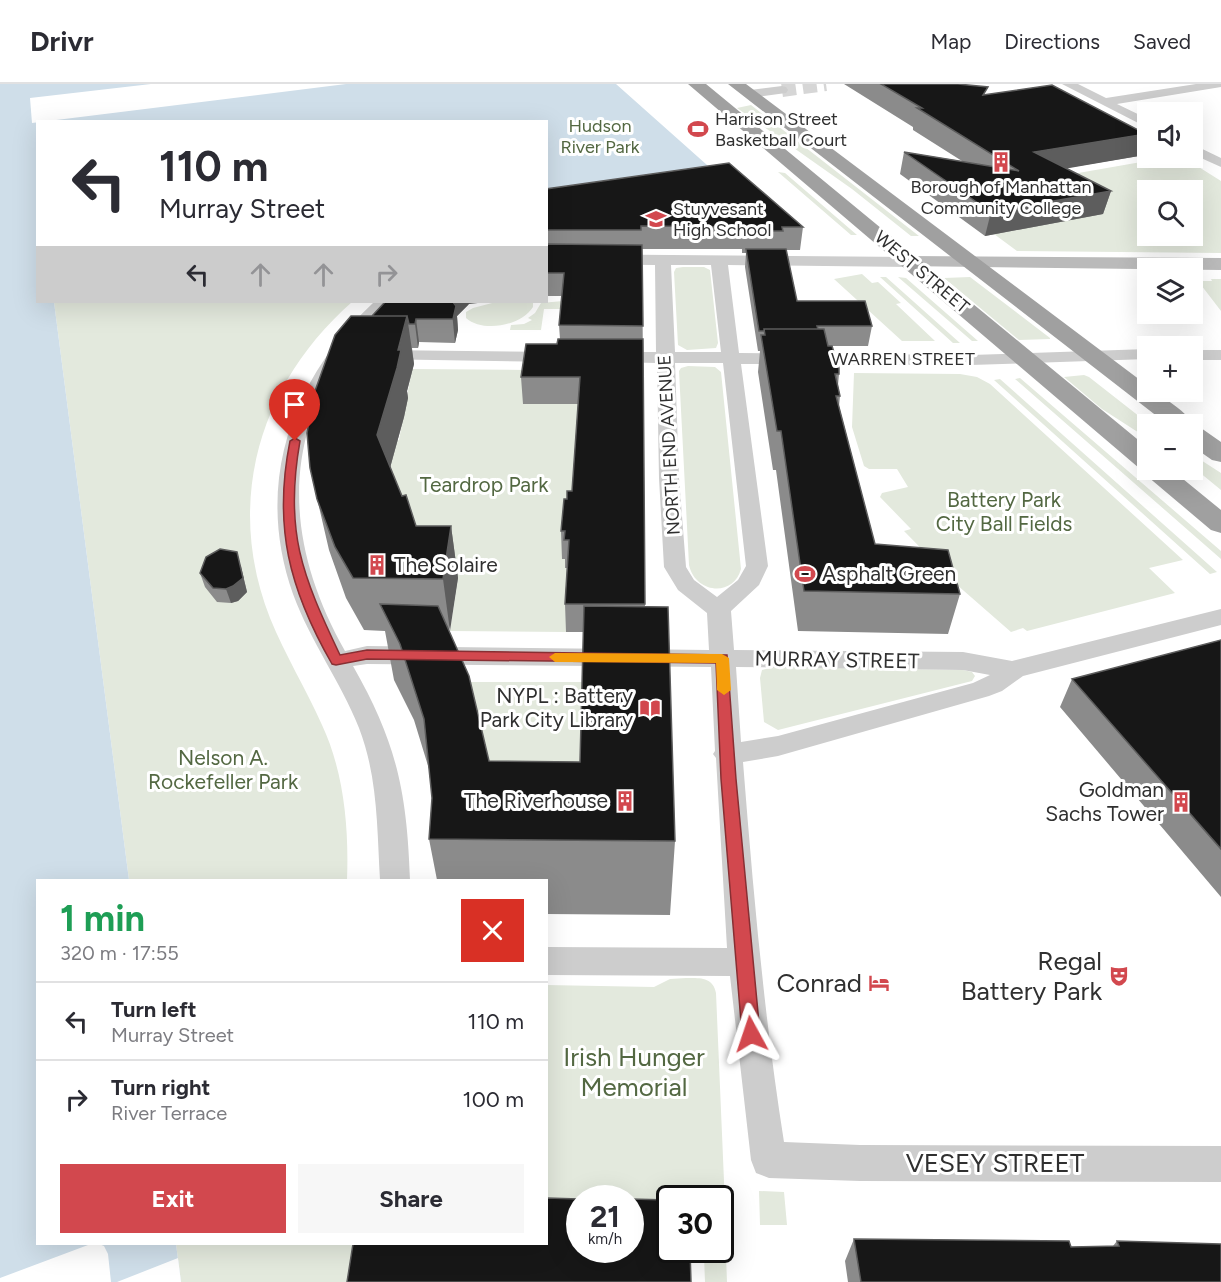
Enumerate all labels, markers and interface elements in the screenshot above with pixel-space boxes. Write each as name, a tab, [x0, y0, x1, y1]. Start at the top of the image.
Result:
text: Drivr	[30, 24, 94, 58]
text: Map	[930, 29, 971, 54]
text: Directions	[1004, 29, 1100, 54]
text: Saved	[1133, 29, 1191, 54]
map controls	[1137, 102, 1203, 480]
button: sound	[1137, 102, 1203, 168]
place label: Harrison Street Basketball Court	[715, 108, 847, 151]
park label: Hudson River Park	[560, 115, 640, 158]
sports icon: Harrison Street Basketball Court	[686, 117, 710, 141]
text: 110 m	[159, 141, 268, 192]
icon: left	[60, 144, 138, 222]
building icon: Borough of Manhattan Community College	[989, 150, 1013, 174]
place label: Borough of Manhattan Community College	[910, 176, 1092, 219]
button: search	[1137, 180, 1203, 246]
text: Murray Street	[159, 192, 325, 225]
place label: Stuyvesant High School	[673, 198, 771, 241]
school or university icon: Stuyvesant High School	[644, 207, 668, 231]
street label: WEST STREET	[870, 226, 974, 318]
icon: left	[181, 258, 214, 291]
icon: ahead	[244, 258, 277, 291]
icon: ahead	[307, 258, 340, 291]
icon: right	[370, 258, 403, 291]
button: layers	[1137, 258, 1203, 324]
button: +	[1137, 336, 1203, 402]
street label: WARREN STREET	[831, 348, 975, 370]
street label: NORTH END AVENUE	[653, 354, 685, 536]
pin	[269, 379, 320, 441]
icon: arrive	[278, 388, 311, 421]
button: −	[1137, 414, 1203, 480]
park label: Teardrop Park	[420, 472, 549, 497]
park label: Battery Park City Ball Fields	[936, 487, 1072, 536]
place label: The Solaire	[394, 552, 498, 577]
building icon: The Solaire	[365, 553, 389, 577]
place label: Asphalt Green	[822, 561, 956, 586]
sports icon: Asphalt Green	[793, 562, 817, 586]
street label: MURRAY STREET	[754, 646, 920, 673]
place label: NYPL : Battery Park City Library	[480, 683, 633, 732]
library icon: NYPL : Battery Park City Library	[638, 696, 662, 720]
park label: Nelson A. Rockefeller Park	[148, 745, 299, 794]
place label: Goldman Sachs Tower	[1045, 777, 1164, 826]
place label: The Riverhouse	[464, 788, 608, 813]
building icon: The Riverhouse	[613, 789, 637, 813]
building icon: Goldman Sachs Tower	[1169, 790, 1193, 814]
text: 1 min	[60, 897, 145, 940]
button: close	[461, 899, 524, 962]
text: 320 m · 17:55	[60, 941, 179, 965]
place label: Regal Battery Park	[961, 945, 1102, 1007]
theatre icon: Regal Battery Park	[1107, 964, 1131, 988]
place label: Conrad	[776, 967, 862, 999]
hotel icon: Conrad	[867, 971, 891, 995]
text: Turn left	[111, 996, 197, 1023]
position arrow	[719, 1002, 783, 1066]
icon: left	[60, 1005, 93, 1038]
text: 110 m	[468, 1008, 524, 1035]
text: Murray Street	[111, 1023, 234, 1047]
park label: Irish Hunger Memorial	[563, 1041, 705, 1103]
text: Turn right	[111, 1074, 210, 1101]
icon: right	[60, 1083, 93, 1116]
text: 100 m	[463, 1086, 524, 1113]
text: River Terrace	[111, 1101, 227, 1125]
street label: VESEY STREET	[906, 1147, 1085, 1179]
button: Exit	[60, 1164, 286, 1233]
button: Share	[298, 1164, 524, 1233]
speed limit sign: 30	[656, 1185, 734, 1263]
text: 21	[590, 1198, 620, 1235]
text: km/h	[588, 1230, 622, 1248]

